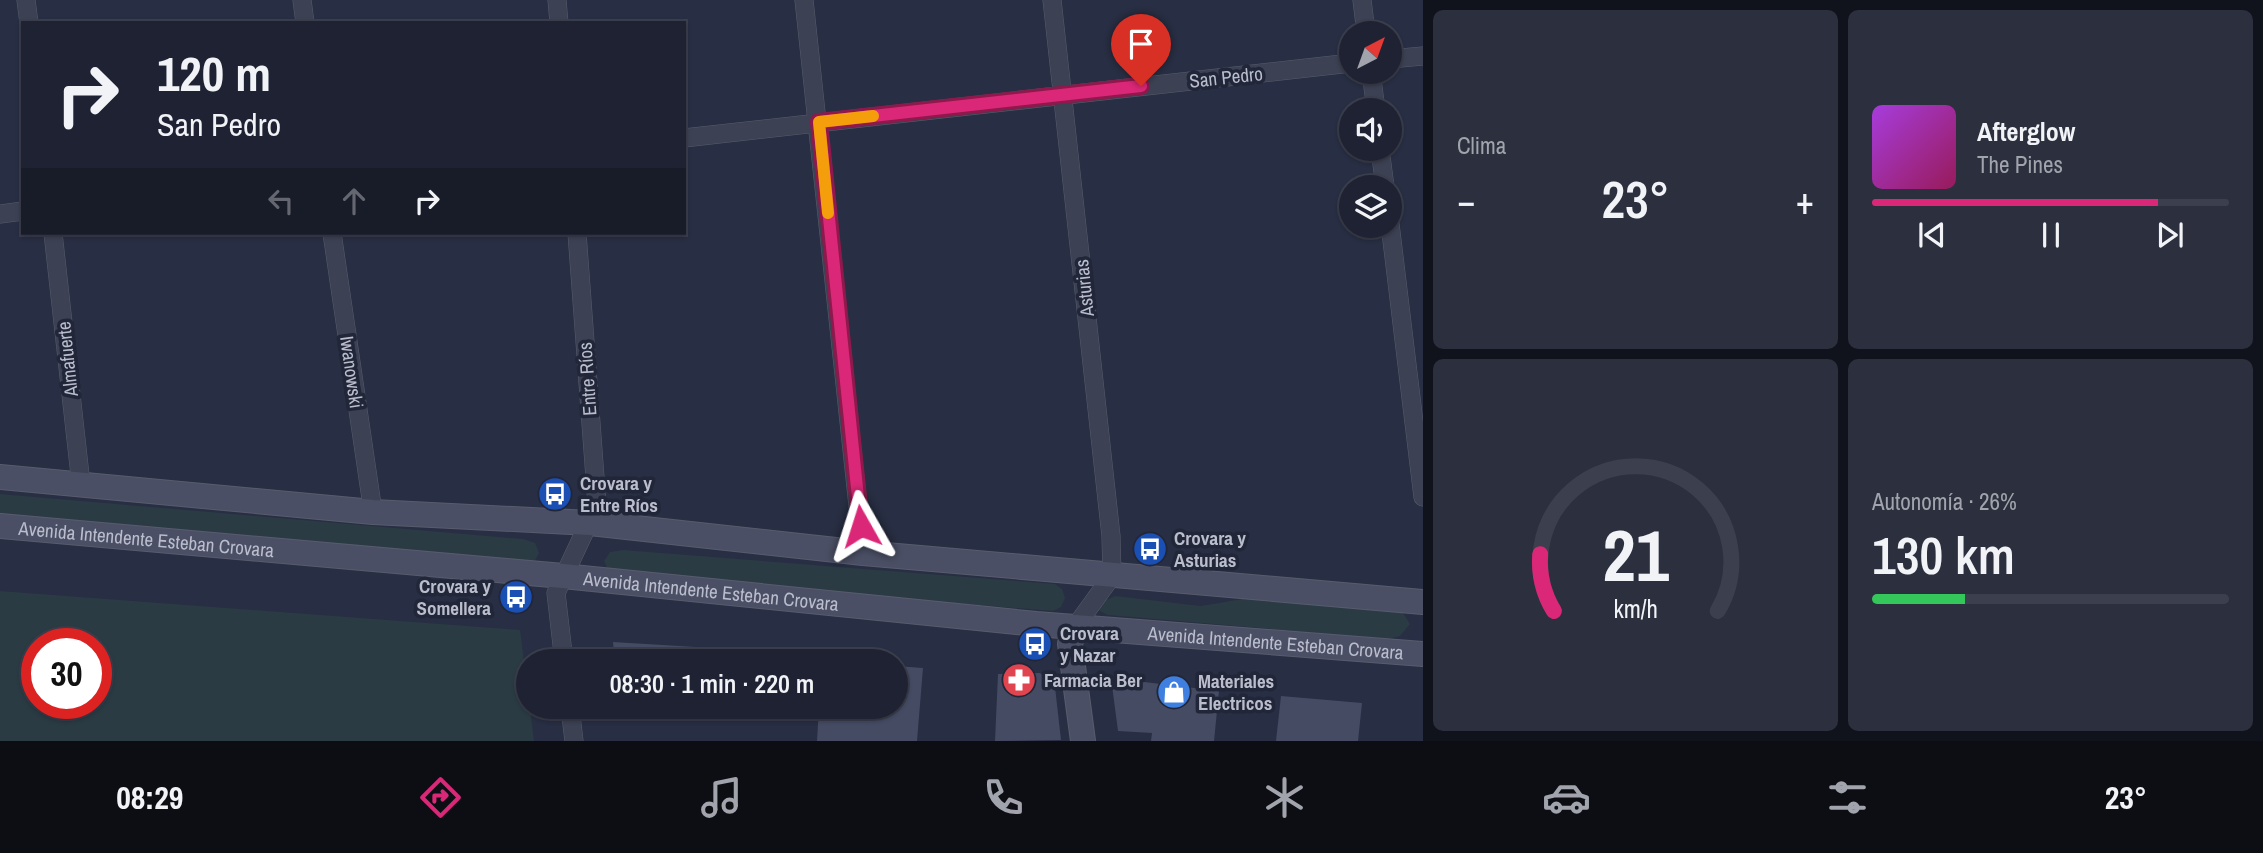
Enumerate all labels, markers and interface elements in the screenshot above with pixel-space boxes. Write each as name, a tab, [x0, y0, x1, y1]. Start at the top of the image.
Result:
pin	[1111, 14, 1171, 86]
north arrow	[1339, 21, 1402, 84]
map controls	[1339, 21, 1402, 238]
icon: arrive	[1122, 25, 1160, 63]
text: 120 m	[157, 40, 271, 106]
icon: right	[42, 49, 133, 140]
street label: San Pedro	[1188, 60, 1264, 94]
button: sound	[1339, 98, 1402, 161]
text: San Pedro	[157, 103, 281, 146]
text: Afterglow	[1977, 114, 2075, 149]
text: Clima	[1457, 130, 1506, 161]
text: The Pines	[1977, 149, 2063, 180]
text: 23°	[1601, 164, 1670, 234]
button: layers	[1339, 175, 1402, 238]
text: −	[1457, 175, 1475, 226]
text: +	[1796, 175, 1814, 226]
icon: left	[262, 182, 300, 220]
icon: ahead	[335, 182, 373, 220]
icon: right	[408, 182, 446, 220]
icon: previous	[1913, 216, 1951, 254]
icon: pause	[2032, 216, 2070, 254]
icon: next	[2151, 216, 2189, 254]
street label: Asturias	[1068, 258, 1100, 319]
street label: Almafuerte	[50, 320, 84, 399]
street label: Iwanowski	[334, 334, 370, 410]
street label: Entre Ríos	[571, 341, 603, 417]
place label: Crovara y Entre Ríos	[580, 470, 658, 518]
bus stop icon: Crovara y Entre Ríos	[536, 475, 574, 513]
text: Autonomía · 26%	[1872, 486, 2017, 517]
position arrow	[824, 489, 898, 563]
text: 21	[1602, 506, 1669, 604]
street label: Avenida Intendente Esteban Crovara	[17, 515, 276, 563]
text: 130 km	[1872, 520, 2015, 590]
place label: Crovara y Asturias	[1174, 525, 1246, 573]
bus stop icon: Crovara y Asturias	[1131, 530, 1169, 568]
street label: Avenida Intendente Esteban Crovara	[581, 565, 840, 617]
place label: Crovara y Somellera	[417, 573, 491, 621]
bus stop icon: Crovara y Somellera	[497, 578, 535, 616]
text: km/h	[1613, 592, 1658, 626]
place label: Crovara y Nazar	[1060, 620, 1119, 668]
street label: Avenida Intendente Esteban Crovara	[1146, 620, 1405, 665]
bus stop icon: Crovara y Nazar	[1016, 625, 1054, 663]
speed limit sign: 30	[21, 628, 112, 719]
pharmacy icon: Farmacia Ber	[1000, 661, 1038, 699]
text: 08:30 · 1 min · 220 m	[610, 666, 814, 701]
place label: Farmacia Ber	[1044, 667, 1142, 693]
place label: Materiales Electricos	[1198, 668, 1274, 716]
shop icon: Materiales Electricos	[1155, 673, 1193, 711]
icon: directions	[416, 773, 465, 822]
icon: music	[697, 773, 746, 822]
icon: phone	[979, 773, 1028, 822]
icon: climate	[1260, 773, 1309, 822]
icon: car	[1542, 773, 1591, 822]
icon: filters	[1823, 773, 1872, 822]
text: 08:29	[116, 776, 183, 819]
text: 23°	[2105, 776, 2147, 819]

